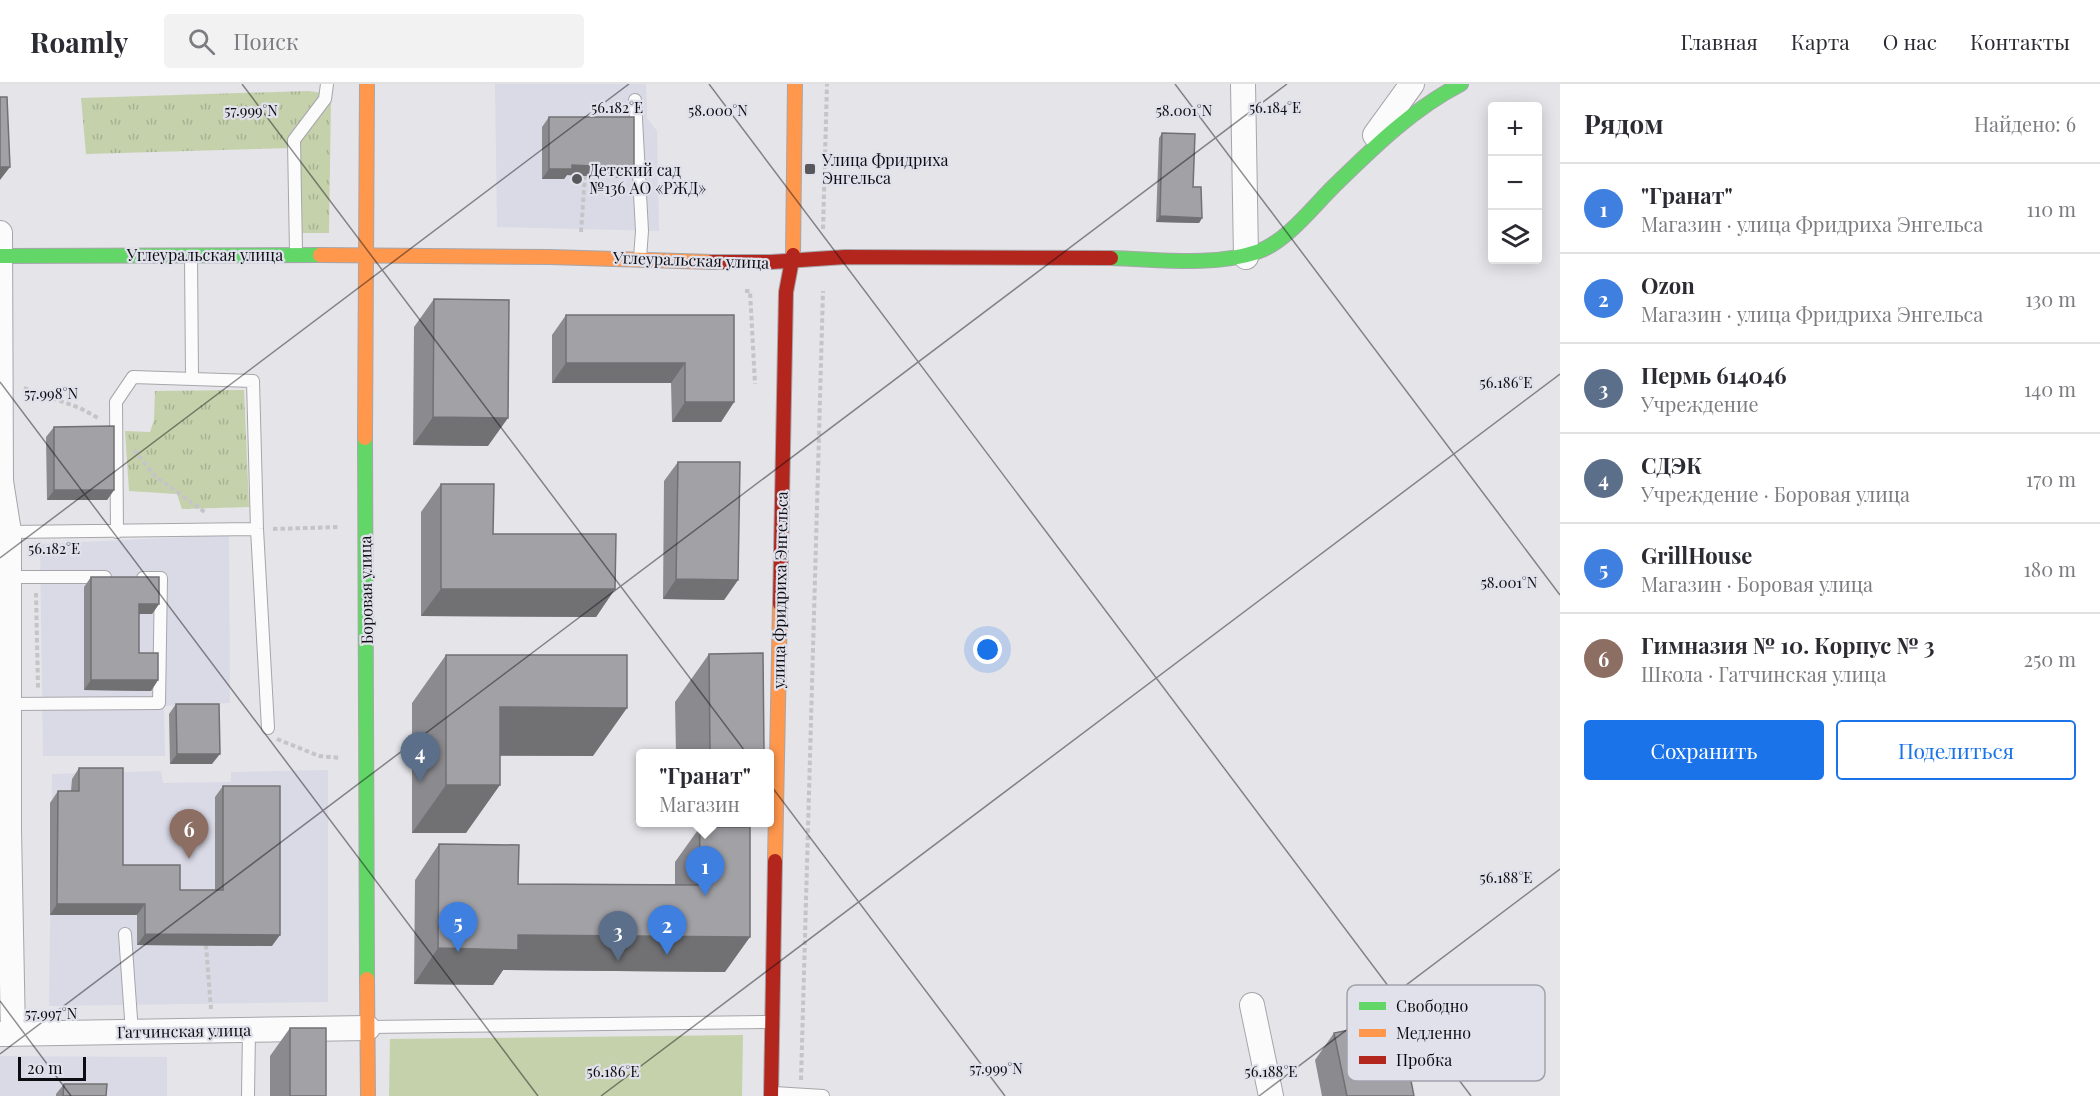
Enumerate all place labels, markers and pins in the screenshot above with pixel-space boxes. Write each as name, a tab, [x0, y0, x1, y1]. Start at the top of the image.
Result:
place label: Улица Фридриха Энгельса	[821, 149, 949, 188]
place label: Детский сад №136 АО «РЖД»	[589, 159, 706, 198]
marker: Улица Фридриха Энгельса	[803, 162, 817, 176]
marker: Детский сад №136 АО «РЖД»	[570, 172, 584, 186]
pin: 4	[400, 732, 440, 782]
pin: 6	[170, 810, 208, 859]
pin: 1	[686, 846, 724, 896]
pin: 5	[438, 902, 478, 952]
pin: 2	[648, 906, 686, 955]
pin: 3	[598, 912, 638, 961]

